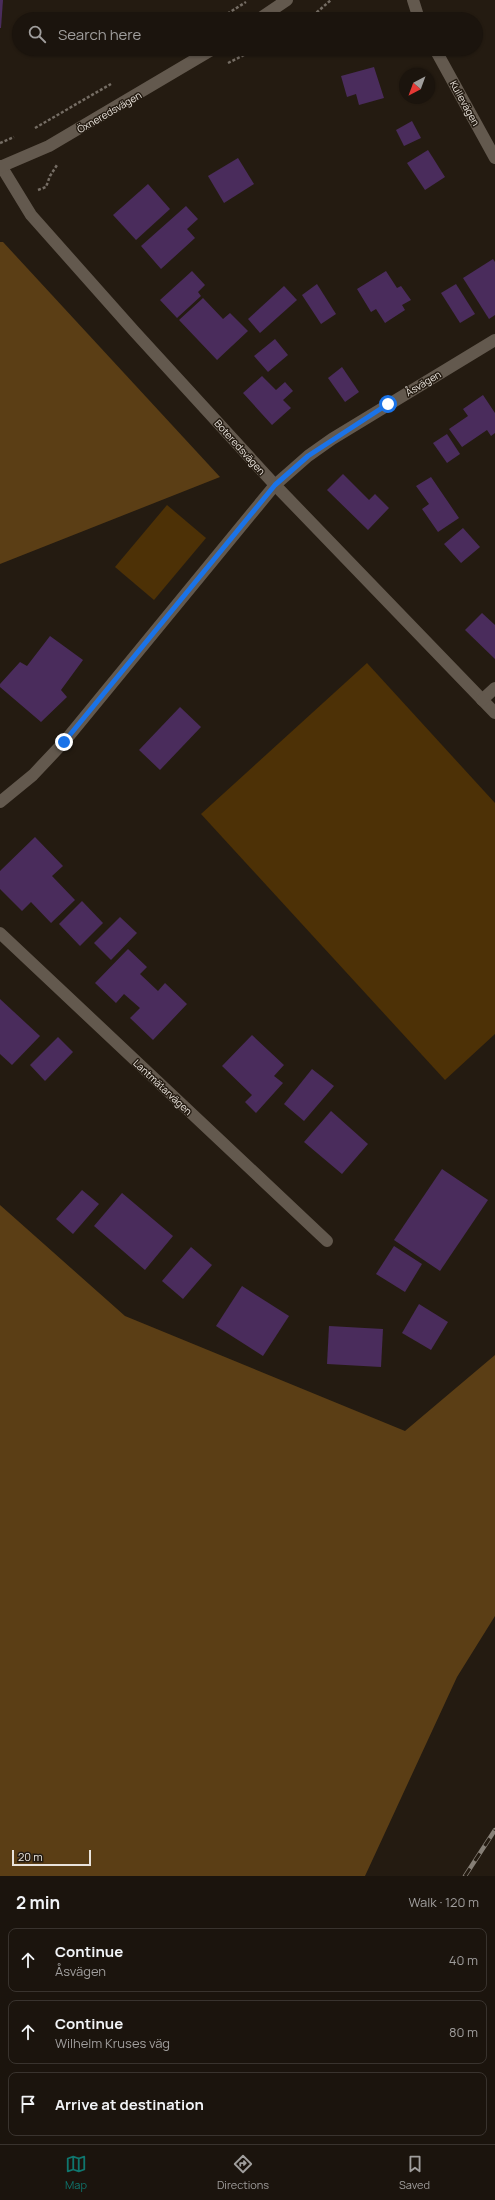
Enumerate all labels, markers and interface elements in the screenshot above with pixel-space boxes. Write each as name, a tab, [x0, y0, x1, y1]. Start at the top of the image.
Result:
search box	[12, 12, 483, 56]
icon: search	[26, 23, 48, 45]
text: Search here	[58, 24, 141, 45]
north arrow	[399, 68, 435, 104]
street label: Kullevägen	[447, 78, 483, 128]
street label: Öxneredsvägen	[74, 88, 144, 136]
street label: Åsvägen	[403, 367, 443, 399]
route start	[379, 395, 397, 413]
street label: Boteredsvägen	[211, 416, 269, 478]
route end	[55, 733, 73, 751]
street label: Lantmätarvägen	[131, 1056, 195, 1118]
scale bar	[12, 1848, 91, 1867]
text: 20 m	[18, 1849, 43, 1864]
text: 2 min	[16, 1891, 60, 1914]
text: Walk · 120 m	[409, 1893, 479, 1911]
text: Continue	[55, 1941, 123, 1962]
icon: ahead	[17, 1949, 39, 1971]
text: 40 m	[449, 1951, 478, 1969]
text: Åsvägen	[55, 1962, 106, 1980]
text: Continue	[55, 2013, 123, 2034]
icon: ahead	[17, 2021, 39, 2043]
text: 80 m	[449, 2023, 478, 2041]
text: Wilhelm Kruses väg	[55, 2034, 170, 2052]
icon: arrive	[17, 2093, 39, 2115]
text: Arrive at destination	[55, 2094, 204, 2115]
tab: Map	[65, 2153, 87, 2192]
tab: Directions	[217, 2153, 269, 2192]
tab: Saved	[399, 2153, 430, 2192]

